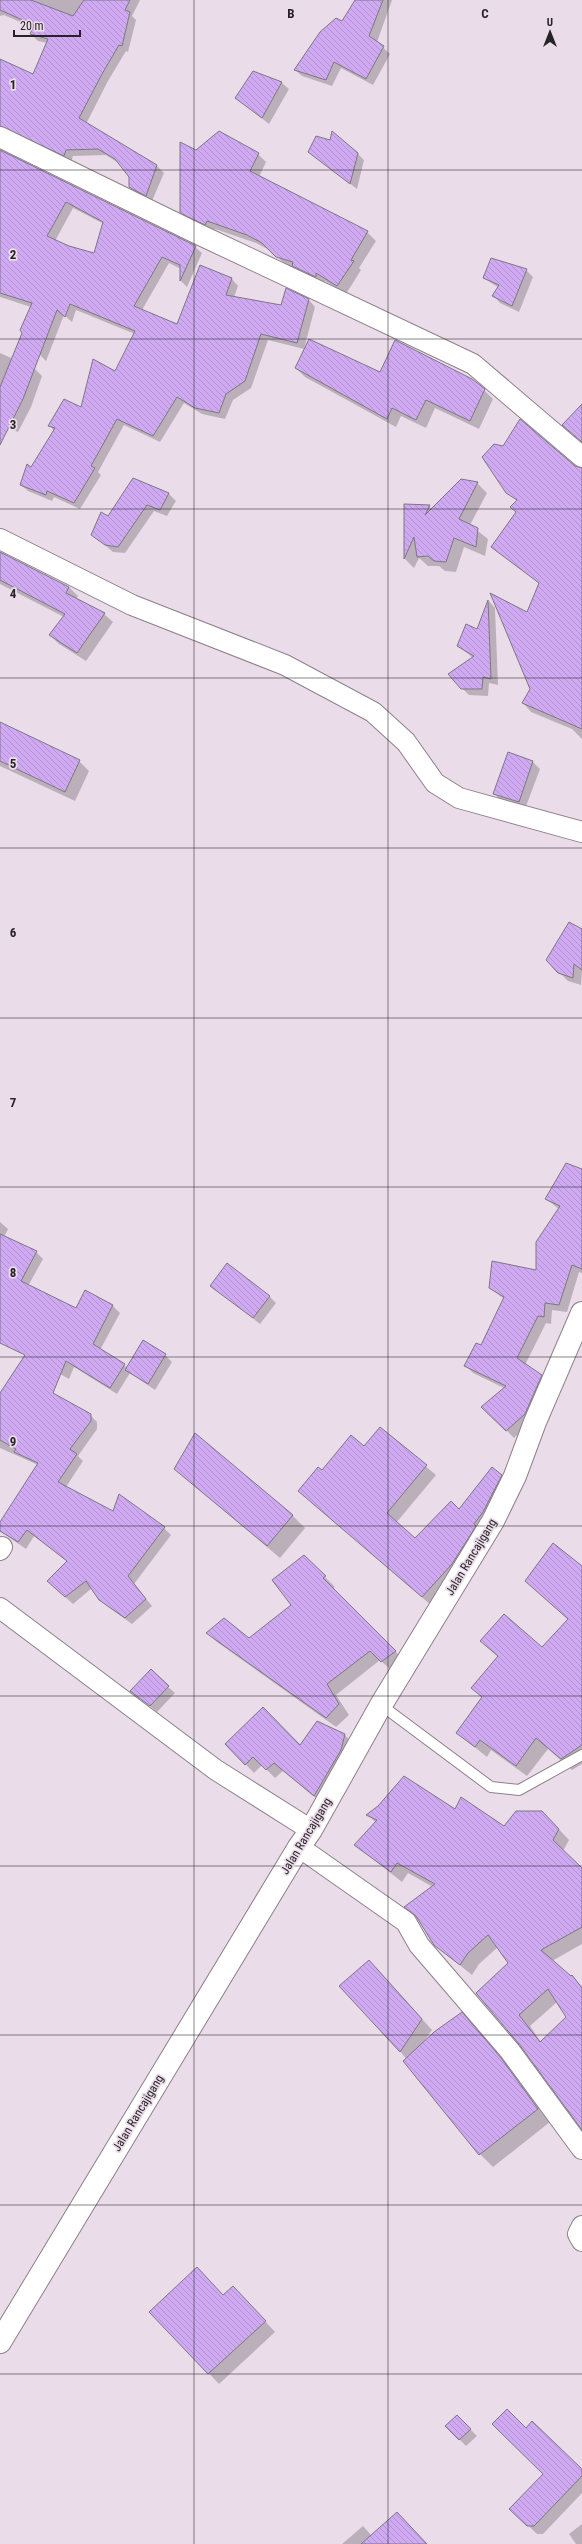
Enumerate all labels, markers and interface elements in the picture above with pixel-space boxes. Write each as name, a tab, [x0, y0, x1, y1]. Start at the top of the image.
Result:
text: B	[287, 6, 295, 21]
text: C	[481, 6, 489, 21]
scale bar	[14, 12, 80, 38]
north arrow	[530, 12, 570, 52]
text: U	[547, 16, 553, 29]
text: 20 m	[20, 19, 44, 33]
text: 1	[10, 77, 16, 92]
text: 2	[10, 247, 17, 262]
text: 3	[10, 417, 16, 432]
text: 4	[10, 586, 17, 601]
text: 5	[10, 756, 17, 771]
text: 6	[10, 925, 17, 940]
text: 7	[10, 1095, 17, 1110]
text: 8	[10, 1265, 16, 1280]
text: 9	[10, 1434, 16, 1449]
street label: Jalan Rancajigang	[443, 1516, 499, 1598]
street label: Jalan Rancajigang	[278, 1795, 334, 1877]
street label: Jalan Rancajigang	[110, 2072, 166, 2154]

